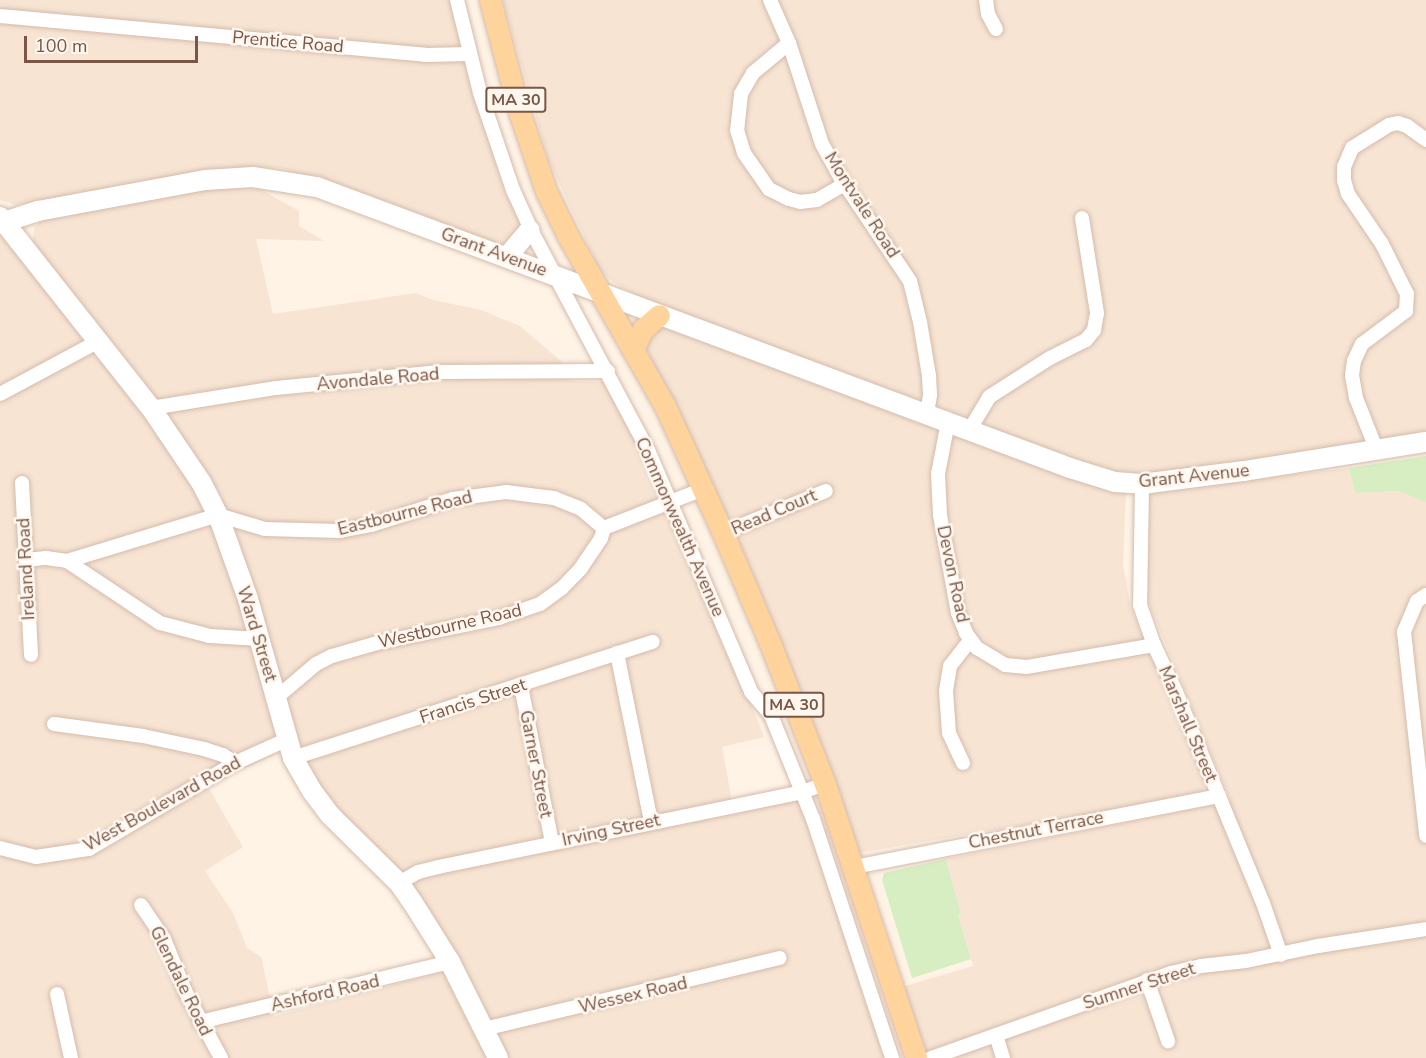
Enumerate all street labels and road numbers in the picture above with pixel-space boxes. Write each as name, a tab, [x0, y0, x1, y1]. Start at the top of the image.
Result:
street label: Prentice Road	[231, 26, 345, 58]
road number: MA 30	[484, 87, 548, 113]
street label: Montvale Road	[820, 148, 904, 262]
street label: Grant Avenue	[438, 223, 550, 281]
street label: Avondale Road	[316, 363, 440, 395]
street label: Commonwealth Avenue	[631, 434, 729, 620]
street label: Grant Avenue	[1137, 459, 1251, 493]
street label: Read Court	[728, 484, 820, 540]
street label: Eastbourne Road	[335, 486, 475, 540]
street label: Ireland Road	[13, 517, 39, 621]
street label: Devon Road	[932, 523, 974, 625]
street label: Ward Street	[232, 584, 282, 684]
street label: Westbourne Road	[376, 599, 524, 653]
street label: Marshall Street	[1154, 663, 1222, 785]
street label: Francis Street	[417, 674, 529, 728]
road number: MA 30	[762, 692, 826, 718]
street label: Garner Street	[515, 708, 557, 820]
street label: West Boulevard Road	[79, 752, 245, 856]
street label: Chestnut Terrace	[967, 806, 1105, 854]
street label: Irving Street	[560, 809, 662, 851]
street label: Glendale Road	[145, 923, 217, 1039]
street label: Sumner Street	[1080, 958, 1198, 1014]
street label: Ashford Road	[269, 970, 381, 1016]
street label: Wessex Road	[576, 972, 690, 1018]

